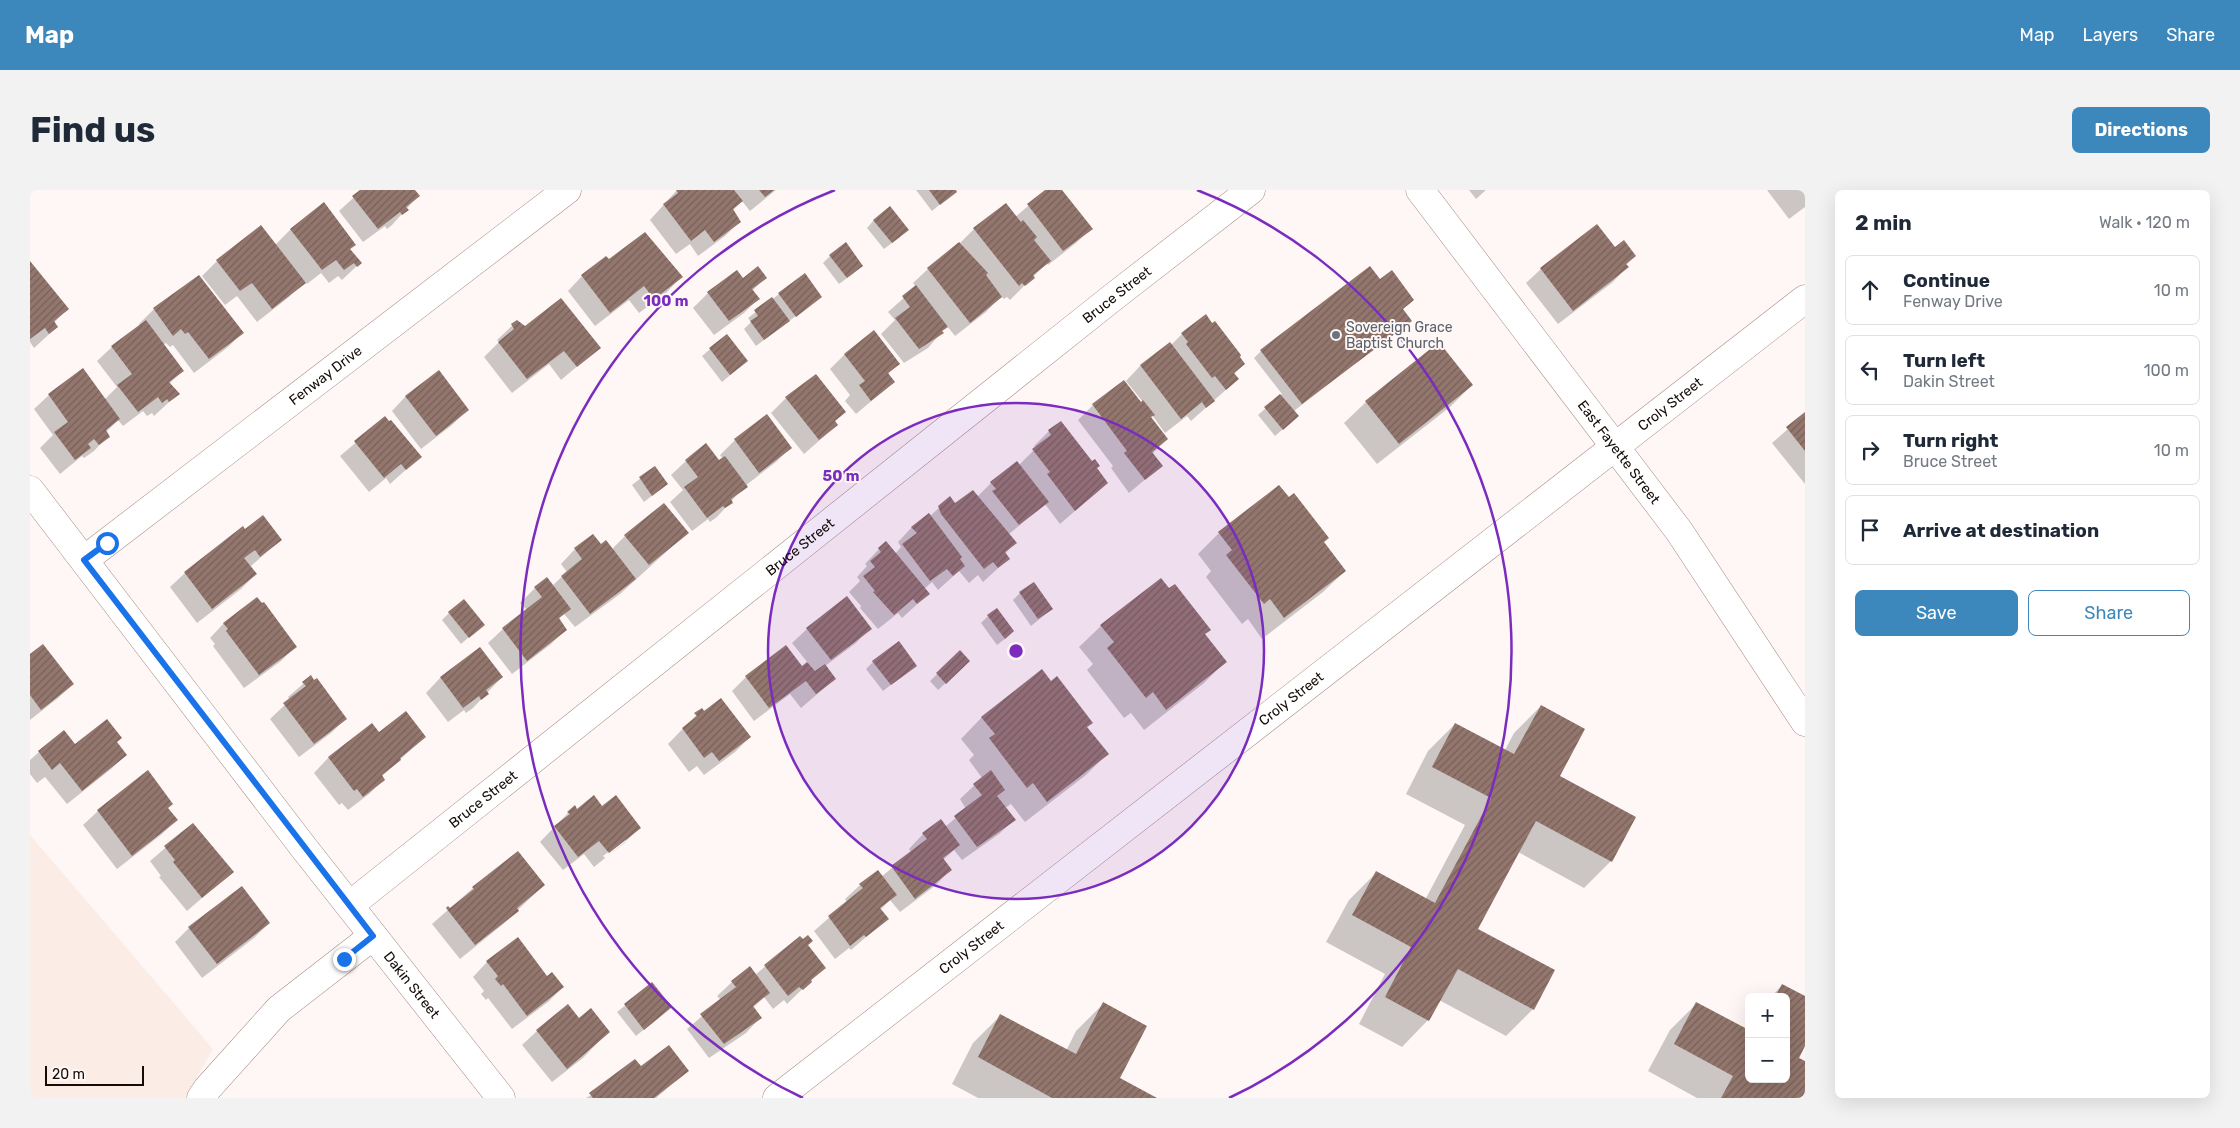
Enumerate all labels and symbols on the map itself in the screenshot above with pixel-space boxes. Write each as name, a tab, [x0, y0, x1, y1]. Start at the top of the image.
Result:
street label: Bruce Street	[1079, 262, 1155, 327]
text: 100 m	[644, 292, 688, 310]
place label: Sovereign Grace Baptist Church	[1346, 319, 1453, 352]
marker: Sovereign Grace Baptist Church	[1330, 329, 1342, 341]
street label: Fenway Drive	[285, 342, 365, 408]
street label: Croly Street	[1634, 373, 1706, 434]
street label: East Fayette Street	[1574, 397, 1664, 508]
text: 50 m	[823, 467, 859, 485]
street label: Bruce Street	[762, 514, 838, 579]
route start	[96, 532, 119, 555]
centre of rings	[1007, 642, 1025, 660]
street label: Croly Street	[1255, 668, 1327, 729]
street label: Bruce Street	[445, 766, 521, 831]
street label: Croly Street	[936, 916, 1007, 977]
route end	[333, 948, 356, 971]
street label: Dakin Street	[380, 948, 444, 1022]
scale bar	[45, 1063, 144, 1086]

